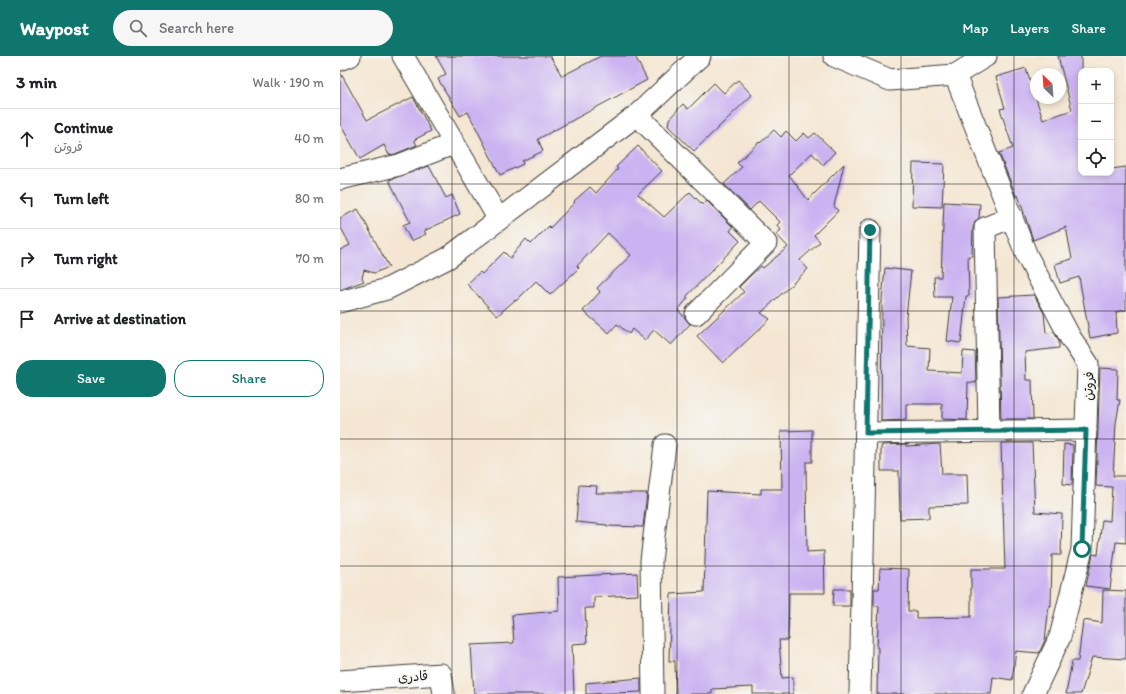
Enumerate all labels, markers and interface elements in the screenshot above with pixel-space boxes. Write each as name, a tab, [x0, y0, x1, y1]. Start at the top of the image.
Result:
search box	[113, 10, 393, 46]
text: Waypost	[20, 17, 89, 40]
icon: search	[127, 17, 149, 39]
text: Search here	[159, 19, 234, 37]
text: Map	[963, 20, 988, 37]
text: Layers	[1010, 20, 1049, 37]
text: Share	[1071, 20, 1106, 37]
north arrow	[1030, 68, 1066, 104]
map controls	[1078, 68, 1114, 176]
button: +	[1078, 68, 1114, 104]
text: 3 min	[16, 72, 57, 92]
text: Walk · 190 m	[253, 75, 324, 90]
button: −	[1078, 104, 1114, 140]
text: Continue	[54, 119, 113, 137]
icon: ahead	[16, 128, 38, 150]
text: 40 m	[294, 131, 324, 146]
text: فروتن	[54, 139, 83, 154]
button: locate	[1078, 140, 1114, 176]
icon: left	[16, 188, 38, 210]
text: Turn left	[54, 190, 109, 208]
text: 80 m	[295, 191, 324, 206]
route end	[861, 221, 879, 239]
icon: right	[16, 248, 38, 270]
text: Turn right	[54, 250, 118, 268]
text: 70 m	[296, 251, 324, 266]
icon: arrive	[16, 308, 38, 330]
text: Arrive at destination	[54, 310, 186, 328]
button: Save	[16, 360, 166, 397]
button: Share	[174, 360, 324, 397]
street label: فروتن	[1080, 371, 1097, 401]
route start	[1073, 540, 1091, 558]
street label: قادری	[398, 668, 429, 686]

